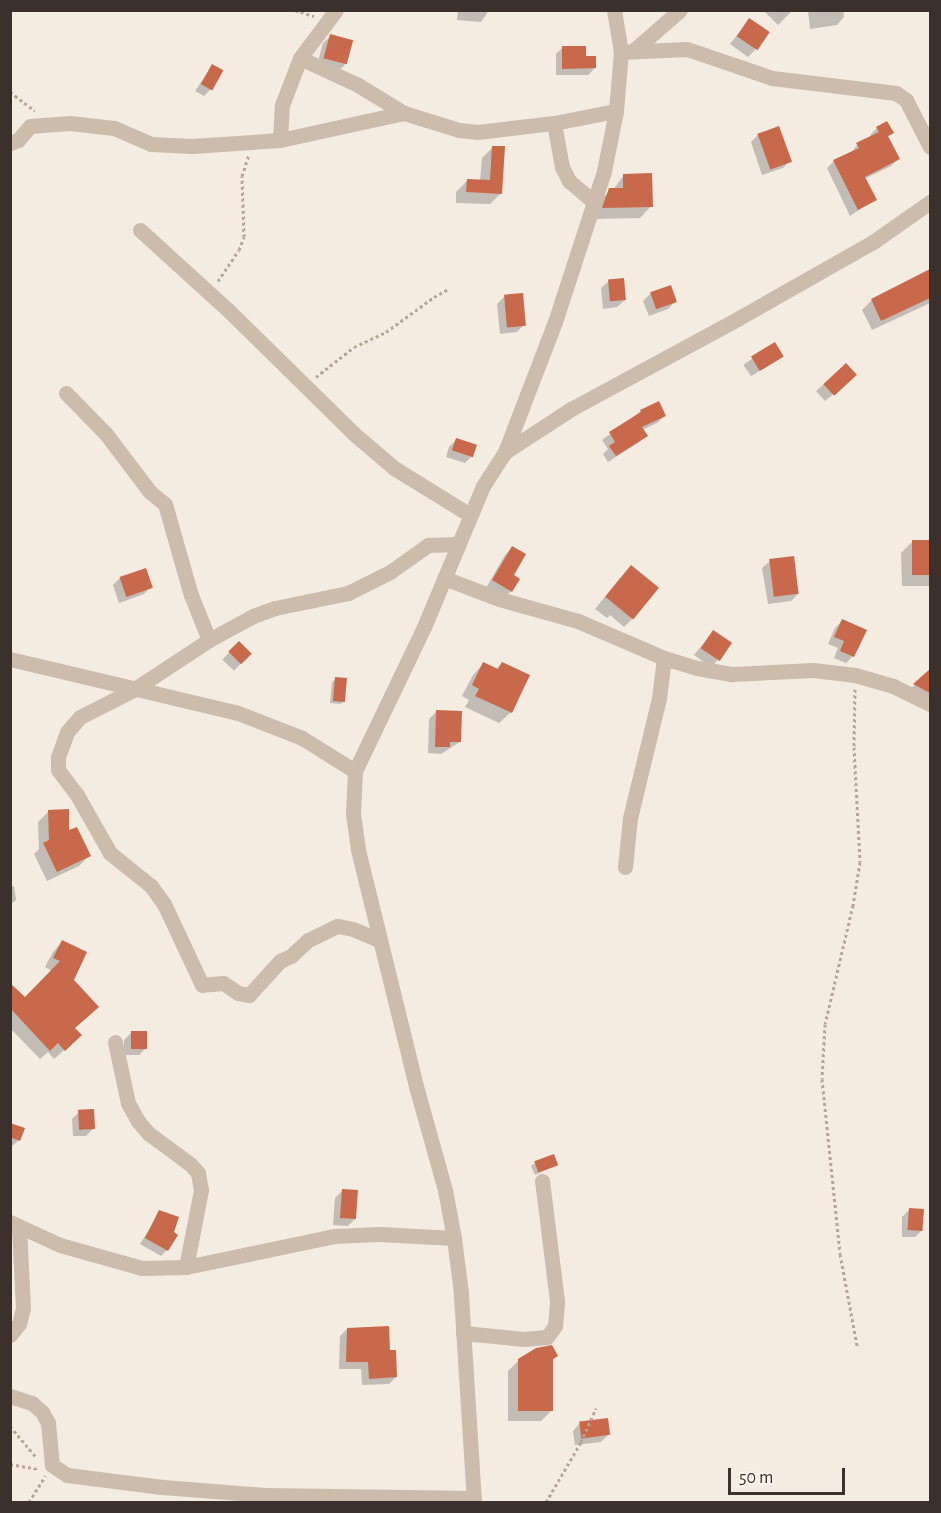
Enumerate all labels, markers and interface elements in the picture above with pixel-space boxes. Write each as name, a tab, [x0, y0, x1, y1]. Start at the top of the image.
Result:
scale bar	[731, 1456, 848, 1494]
text: 50 m	[739, 1469, 773, 1487]

